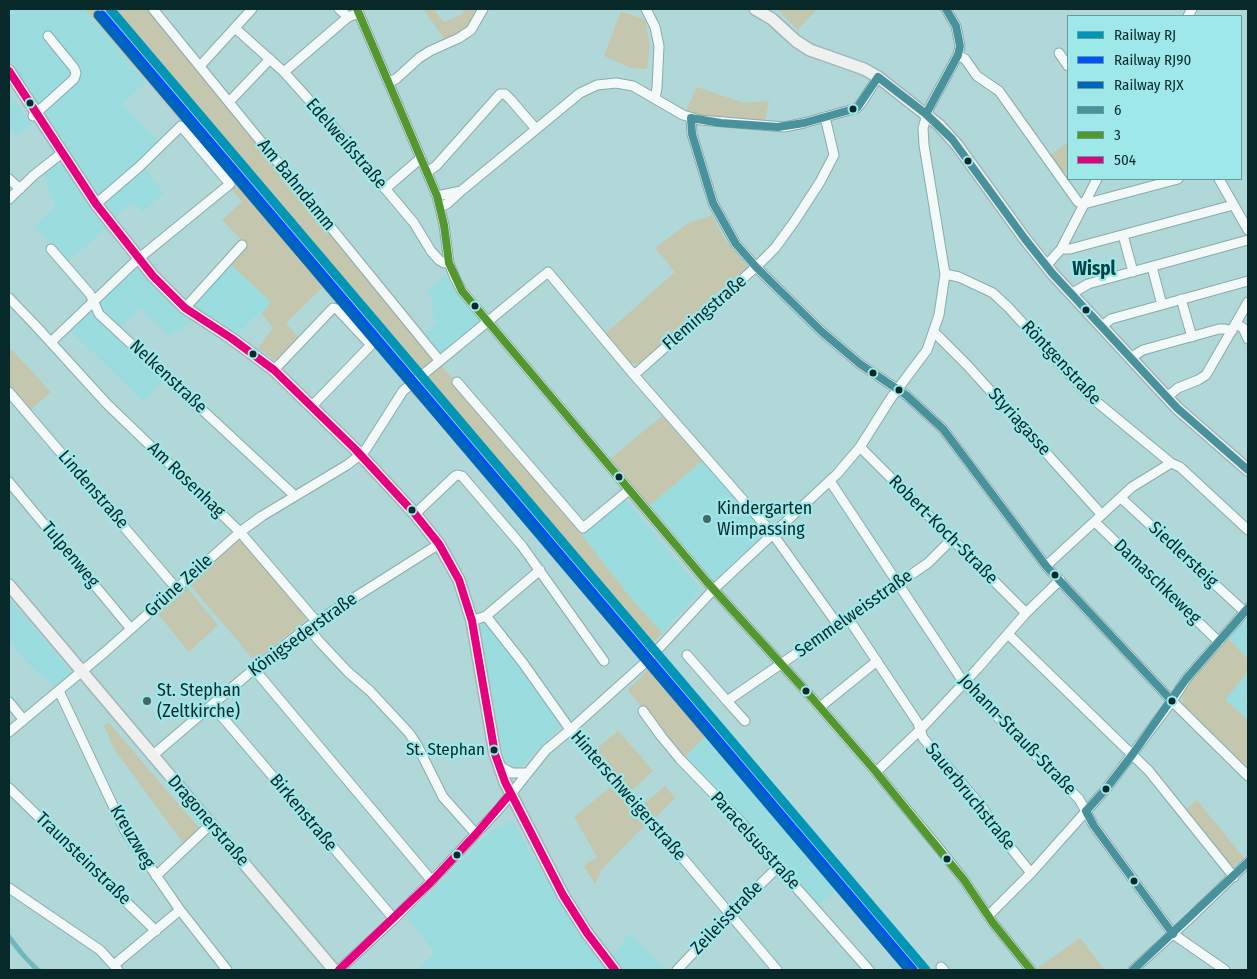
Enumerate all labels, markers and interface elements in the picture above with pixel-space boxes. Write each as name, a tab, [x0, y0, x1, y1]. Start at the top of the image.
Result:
legend	[1067, 15, 1242, 180]
text: Railway RJ	[1114, 26, 1176, 44]
text: Railway RJ90	[1114, 51, 1191, 69]
text: Railway RJX	[1114, 76, 1184, 94]
street label: Edelweißstraße	[301, 94, 391, 194]
unlabelled marker	[25, 98, 35, 108]
text: 6	[1114, 101, 1121, 119]
unlabelled marker	[848, 104, 858, 114]
text: 3	[1114, 126, 1121, 144]
street label: Am Bahndamm	[253, 135, 339, 235]
text: 504	[1114, 151, 1136, 169]
unlabelled marker	[963, 156, 973, 166]
district label: Wispl	[1072, 259, 1116, 281]
street label: Flemingstraße	[659, 271, 751, 355]
unlabelled marker	[470, 301, 480, 311]
unlabelled marker	[1081, 305, 1091, 315]
street label: Röntgenstraße	[1017, 316, 1105, 410]
street label: Nelkenstraße	[125, 336, 211, 418]
unlabelled marker	[248, 349, 258, 359]
unlabelled marker	[868, 368, 878, 378]
street label: Styriagasse	[983, 384, 1055, 460]
unlabelled marker	[894, 385, 904, 395]
street label: Am Rosenhag	[143, 438, 229, 522]
street label: Lindenstraße	[53, 446, 133, 534]
street label: Robert-Koch-Straße	[884, 471, 1002, 589]
unlabelled marker	[614, 472, 624, 482]
place label: Kindergarten Wimpassing	[717, 498, 812, 540]
unlabelled marker	[407, 505, 417, 515]
marker: Kindergarten Wimpassing	[701, 513, 713, 525]
street label: Tulpenweg	[36, 518, 104, 592]
street label: Siedlersteig	[1144, 518, 1222, 592]
street label: Damaschkeweg	[1109, 535, 1205, 629]
street label: Grüne Zeile	[141, 550, 217, 622]
street label: Semmelweisstraße	[791, 565, 917, 663]
unlabelled marker	[1050, 570, 1060, 580]
street label: Königsederstraße	[245, 588, 361, 682]
street label: Johann-Strauß-Straße	[954, 670, 1080, 800]
place label: St. Stephan (Zeltkirche)	[157, 680, 241, 722]
unlabelled marker	[801, 686, 811, 696]
marker: St. Stephan (Zeltkirche)	[141, 695, 153, 707]
unlabelled marker	[1167, 696, 1177, 706]
street label: Hinterschweigerstraße	[566, 727, 690, 865]
street label: Sauerbruchstraße	[920, 739, 1020, 855]
place label: St. Stephan	[406, 740, 485, 760]
marker: St. Stephan	[489, 745, 499, 755]
street label: Birkenstraße	[265, 770, 341, 856]
street label: Dragonerstraße	[163, 771, 253, 871]
unlabelled marker	[1101, 784, 1111, 794]
street label: Paracelsusstraße	[705, 788, 805, 894]
street label: Kreuzweg	[105, 801, 159, 873]
street label: Traunsteinstraße	[31, 808, 135, 910]
unlabelled marker	[452, 850, 462, 860]
unlabelled marker	[942, 854, 952, 864]
unlabelled marker	[1129, 876, 1139, 886]
street label: Zeileisstraße	[687, 877, 767, 959]

